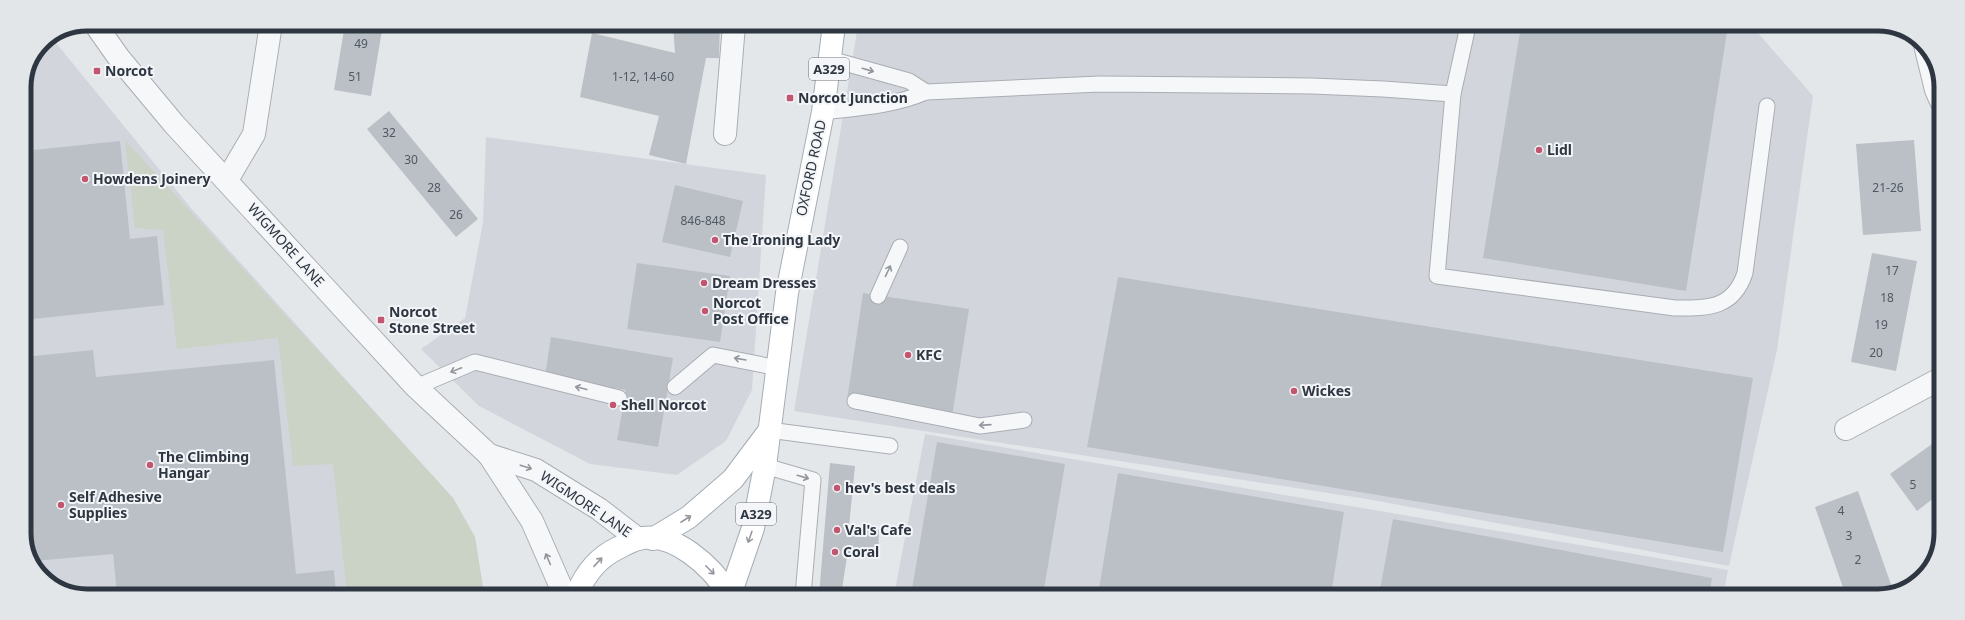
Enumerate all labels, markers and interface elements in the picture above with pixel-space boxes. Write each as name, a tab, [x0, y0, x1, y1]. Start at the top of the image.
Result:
house number: 49	[354, 35, 368, 52]
road number: A329	[809, 58, 849, 80]
place label: Norcot	[105, 61, 153, 80]
marker: Norcot	[92, 66, 102, 76]
one-way arrow	[861, 67, 874, 74]
house number: 51	[348, 68, 362, 85]
house number: 1-12, 14-60	[612, 68, 674, 85]
place label: Norcot Junction	[798, 88, 908, 107]
marker: Norcot Junction	[785, 93, 795, 103]
street label: OXFORD ROAD	[791, 118, 830, 218]
house number: 32	[382, 124, 396, 141]
place label: Lidl	[1547, 140, 1572, 159]
marker: Lidl	[1534, 145, 1544, 155]
house number: 30	[404, 151, 418, 168]
place label: Howdens Joinery	[93, 169, 210, 188]
marker: Howdens Joinery	[80, 174, 90, 184]
house number: 28	[427, 179, 441, 196]
house number: 21-26	[1872, 179, 1904, 196]
street label: WIGMORE LANE	[244, 199, 329, 291]
house number: 26	[449, 206, 463, 223]
house number: 846-848	[680, 212, 726, 229]
place label: The Ironing Lady	[723, 230, 840, 249]
marker: The Ironing Lady	[710, 235, 720, 245]
house number: 17	[1885, 262, 1899, 279]
one-way arrow	[885, 265, 893, 277]
place label: Dream Dresses	[712, 273, 816, 292]
marker: Dream Dresses	[699, 278, 709, 288]
house number: 18	[1880, 289, 1894, 306]
place label: Norcot Post Office	[713, 293, 789, 328]
place label: Norcot Stone Street	[389, 302, 475, 337]
marker: Norcot Post Office	[700, 306, 710, 316]
marker: Norcot Stone Street	[376, 315, 386, 325]
house number: 19	[1874, 316, 1888, 333]
house number: 20	[1869, 344, 1883, 361]
place label: KFC	[916, 345, 942, 364]
marker: KFC	[903, 350, 913, 360]
one-way arrow	[734, 355, 747, 363]
one-way arrow	[450, 366, 462, 374]
place label: Wickes	[1302, 381, 1351, 400]
one-way arrow	[575, 384, 588, 392]
marker: Wickes	[1289, 386, 1299, 396]
place label: Shell Norcot	[621, 395, 706, 414]
marker: Shell Norcot	[608, 400, 618, 410]
one-way arrow	[979, 421, 992, 428]
place label: The Climbing Hangar	[158, 447, 249, 482]
marker: The Climbing Hangar	[145, 460, 155, 470]
one-way arrow	[520, 463, 532, 471]
street label: WIGMORE LANE	[537, 466, 636, 541]
one-way arrow	[796, 474, 809, 481]
house number: 5	[1910, 476, 1917, 493]
place label: hev's best deals	[845, 478, 955, 497]
marker: hev's best deals	[832, 483, 842, 493]
place label: Self Adhesive Supplies	[69, 487, 162, 522]
marker: Self Adhesive Supplies	[56, 500, 66, 510]
house number: 4	[1838, 502, 1845, 519]
road number: A329	[736, 503, 776, 525]
one-way arrow	[680, 514, 692, 522]
place label: Val's Cafe	[845, 520, 912, 539]
marker: Val's Cafe	[832, 525, 842, 535]
house number: 3	[1846, 527, 1853, 544]
one-way arrow	[746, 531, 753, 544]
place label: Coral	[843, 542, 879, 561]
marker: Coral	[830, 547, 840, 557]
house number: 2	[1855, 551, 1862, 568]
one-way arrow	[544, 553, 552, 565]
one-way arrow	[594, 557, 603, 568]
one-way arrow	[705, 565, 715, 575]

